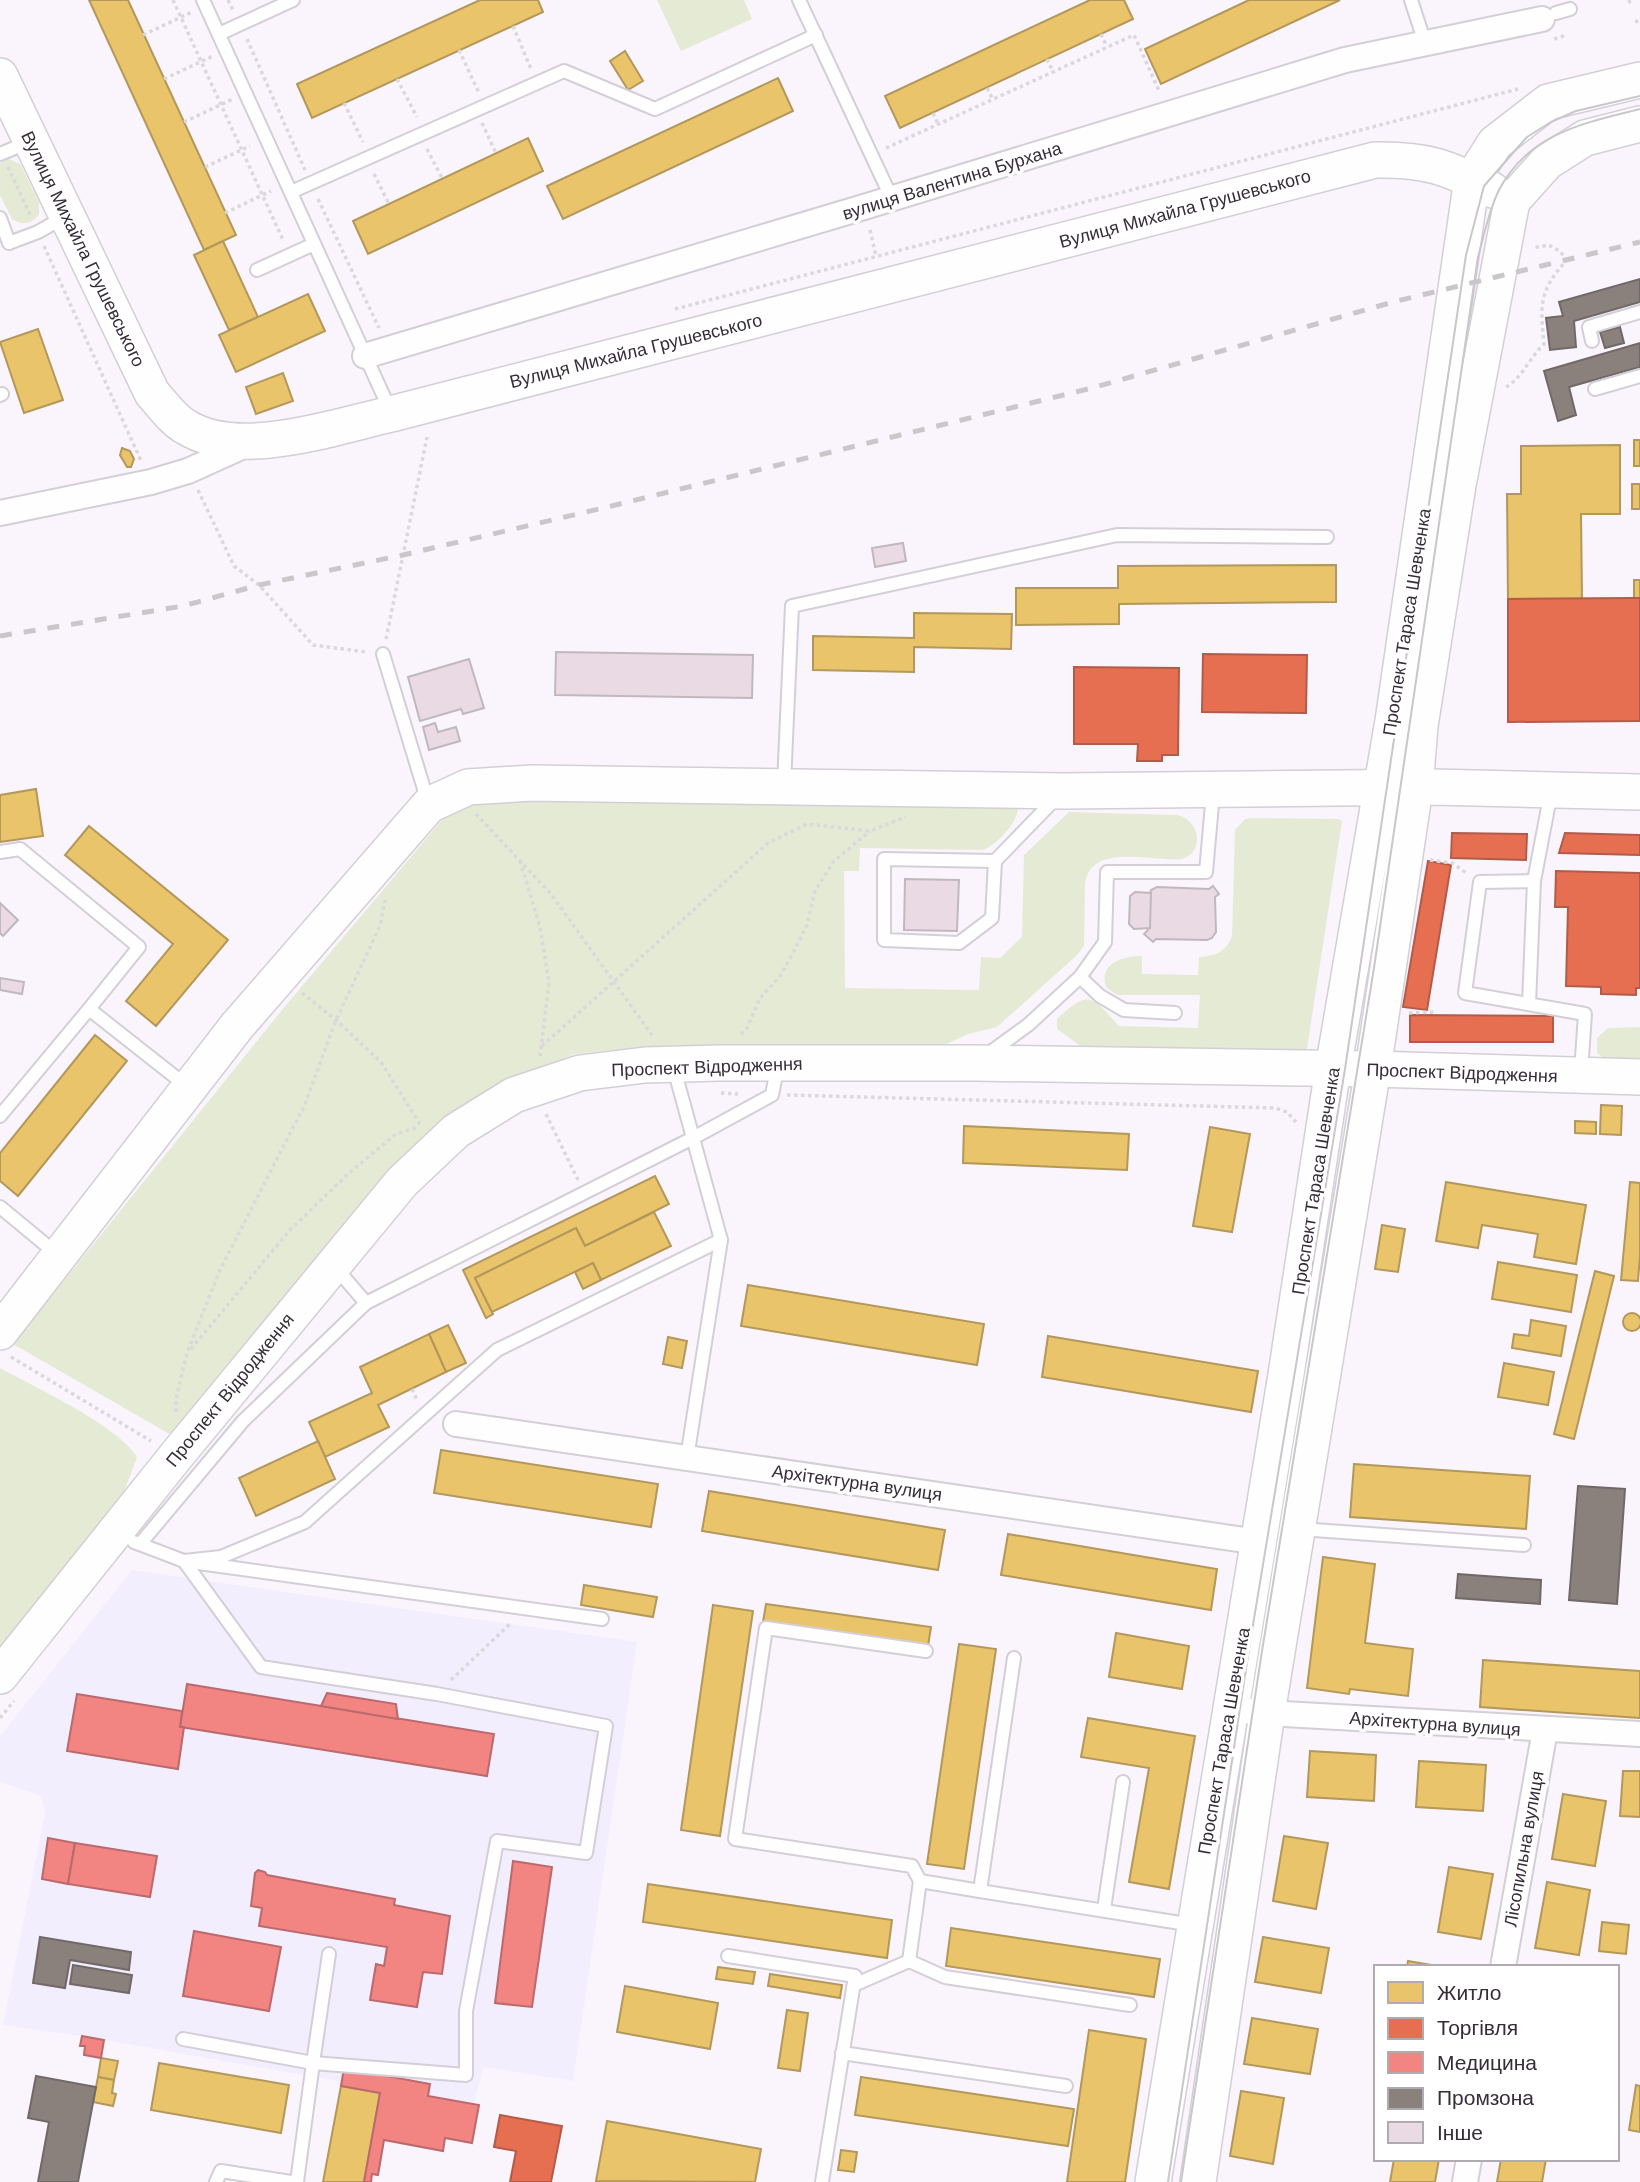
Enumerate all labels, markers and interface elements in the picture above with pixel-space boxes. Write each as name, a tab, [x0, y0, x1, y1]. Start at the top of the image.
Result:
street label: Вулиця Михайла Грушевського	[17, 128, 149, 370]
street label: вулиця Валентина Бурхана	[840, 138, 1065, 224]
street label: Вулиця Михайла Грушевського	[1057, 166, 1313, 252]
street label: Вулиця Михайла Грушевського	[508, 310, 764, 392]
street label: Проспект Тараса Шевченка	[1379, 506, 1435, 737]
street label: Проспект Відродження	[611, 1054, 803, 1080]
street label: Проспект Відродження	[1366, 1060, 1558, 1086]
street label: Проспект Тараса Шевченка	[1288, 1065, 1344, 1296]
street label: Проспект Відродження	[162, 1309, 298, 1471]
street label: Архітектурна вулиця	[771, 1461, 943, 1505]
street label: Проспект Тараса Шевченка	[1194, 1625, 1254, 1856]
street label: Архітектурна вулиця	[1349, 1708, 1521, 1740]
street label: Лісопильна вулиця	[1500, 1769, 1548, 1929]
legend	[1374, 1965, 1619, 2161]
text: Житло	[1437, 1981, 1501, 2004]
text: Торгівля	[1437, 2016, 1518, 2039]
text: Медицина	[1437, 2051, 1537, 2074]
text: Промзона	[1437, 2086, 1534, 2109]
text: Інше	[1437, 2121, 1483, 2144]

